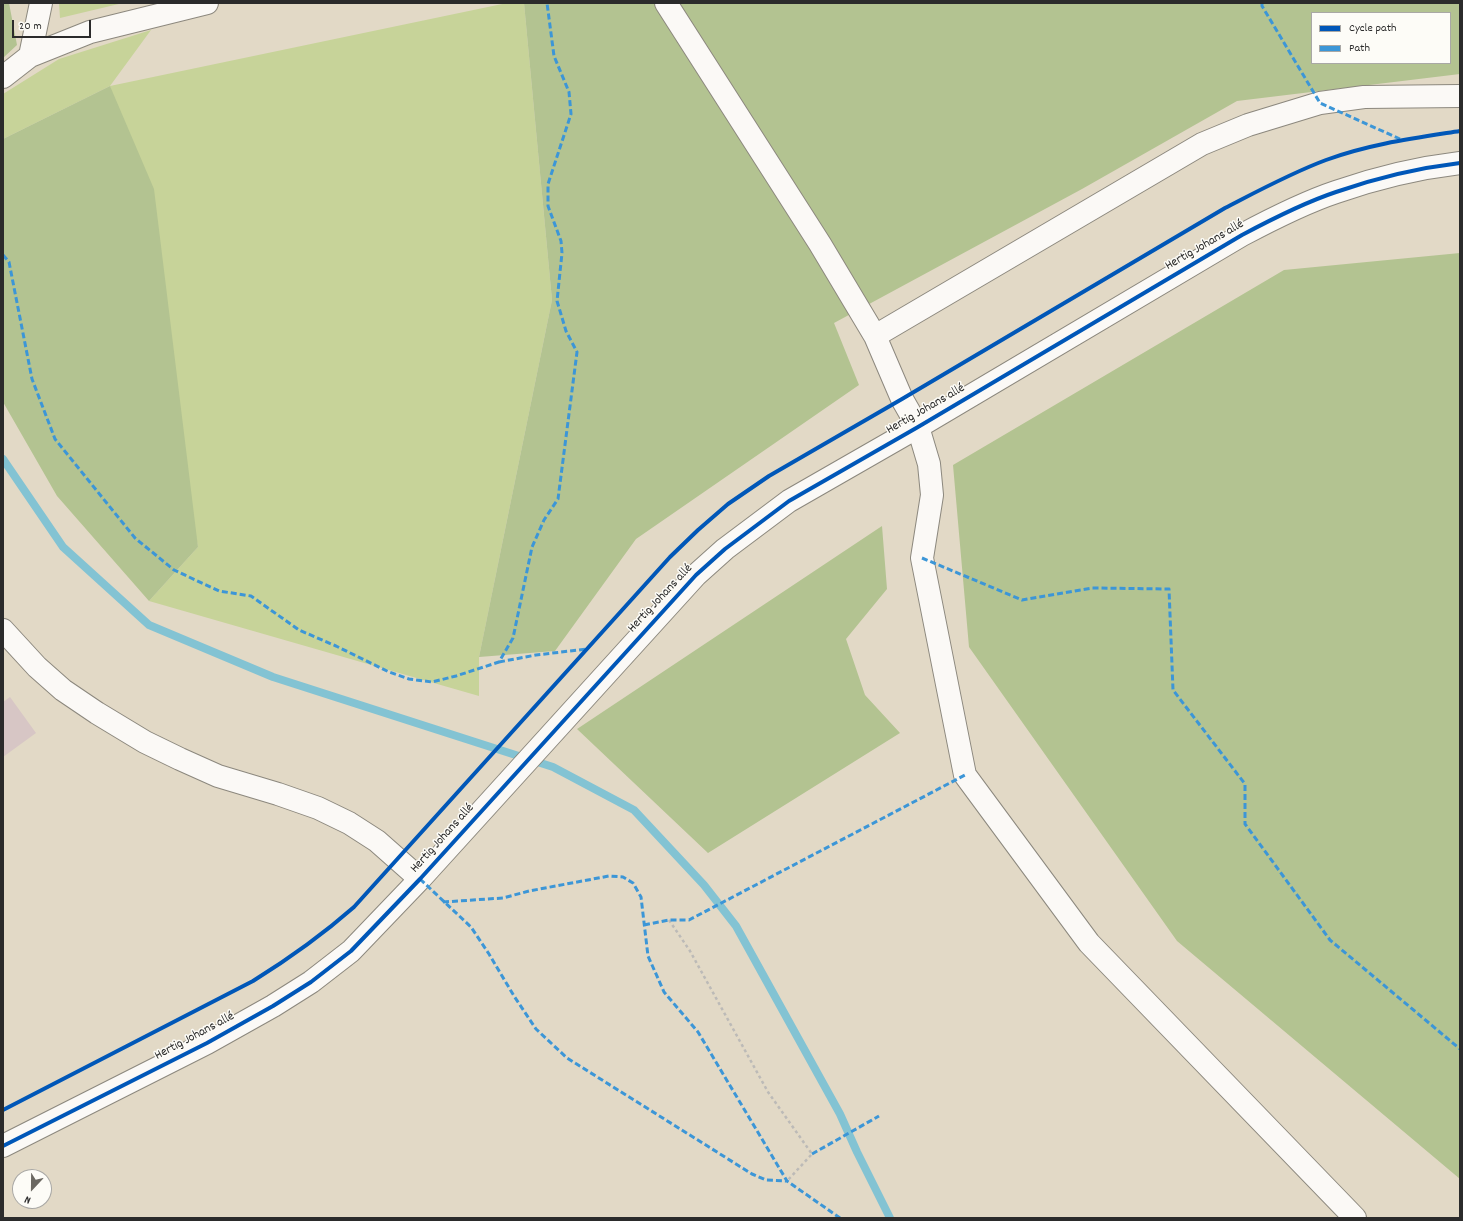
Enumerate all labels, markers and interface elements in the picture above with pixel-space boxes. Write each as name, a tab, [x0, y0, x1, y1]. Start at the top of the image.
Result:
scale bar	[14, 12, 93, 38]
legend	[1311, 12, 1451, 64]
text: 20 m	[19, 18, 42, 35]
text: Cycle path	[1349, 20, 1397, 37]
text: Path	[1349, 40, 1370, 57]
street label: Hertig Johans allé	[1163, 217, 1247, 275]
street label: Hertig Johans allé	[884, 381, 968, 439]
street label: Hertig Johans allé	[625, 562, 697, 636]
street label: Hertig Johans allé	[408, 801, 478, 877]
street label: Hertig Johans allé	[153, 1009, 237, 1065]
north arrow	[12, 1169, 52, 1209]
text: N	[22, 1191, 33, 1208]

